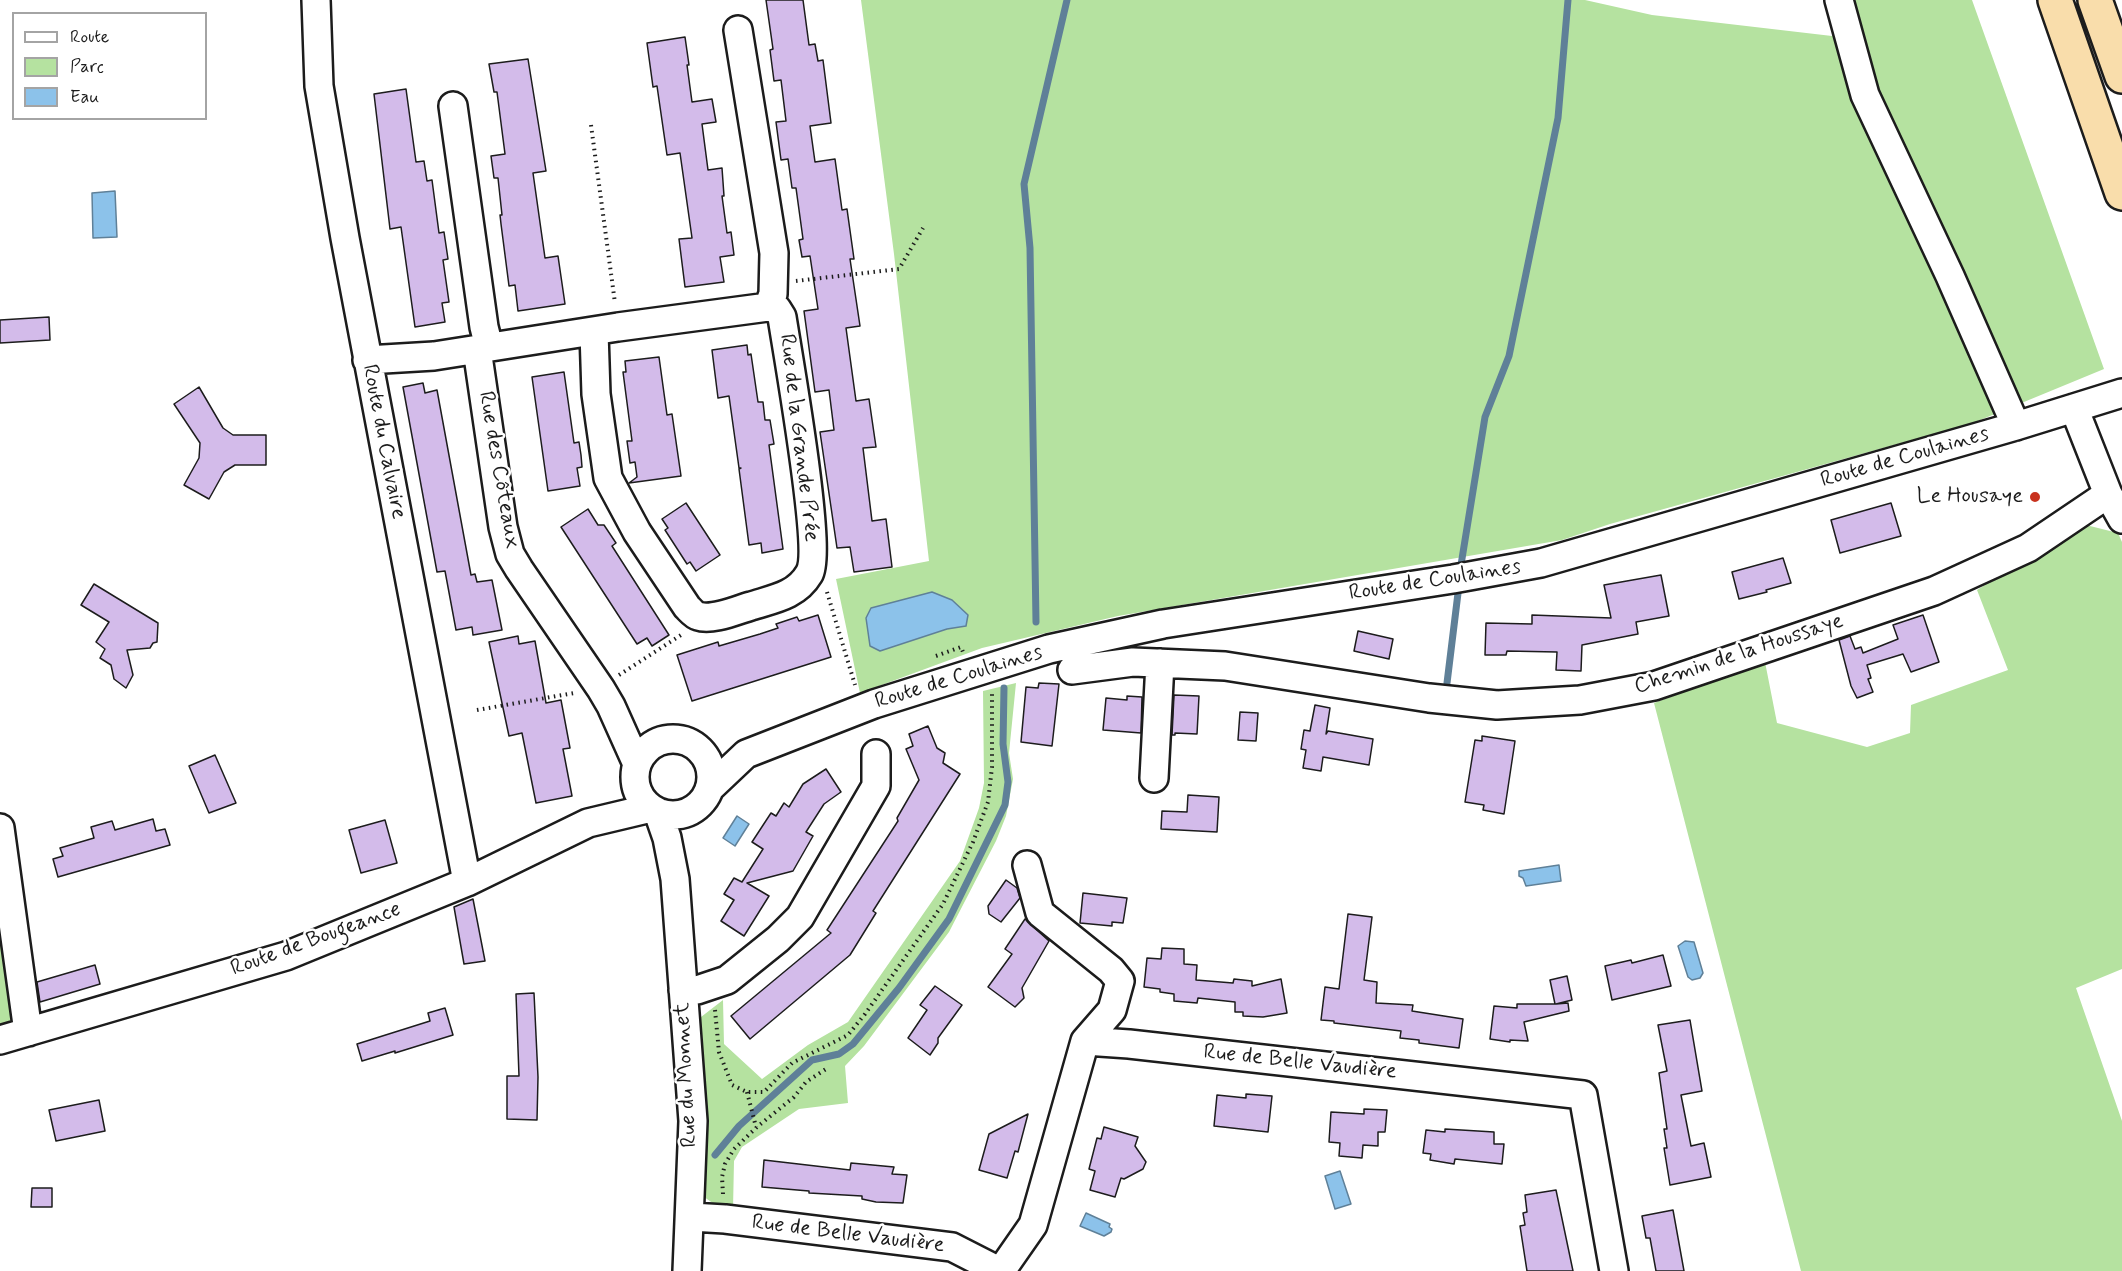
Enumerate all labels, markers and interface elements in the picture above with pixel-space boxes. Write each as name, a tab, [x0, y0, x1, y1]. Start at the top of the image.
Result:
legend	[12, 12, 207, 120]
text: Route	[70, 25, 109, 49]
text: Parc	[70, 55, 104, 79]
text: Eau	[70, 85, 99, 109]
street label: Rue de la Grande Prée	[772, 333, 824, 543]
street label: Route du Calvaire	[355, 362, 411, 522]
street label: Rue des Côteaux	[471, 389, 525, 551]
street label: Route de Coulaines	[1818, 421, 1992, 495]
place label: Le Housaye	[1917, 484, 2023, 510]
marker: Le Housaye	[2028, 490, 2042, 504]
street label: Route de Coulaines	[1347, 554, 1523, 608]
street label: Chemin de la Houssaye	[1631, 609, 1847, 701]
street label: Route de Coulaines	[872, 640, 1046, 716]
street label: Route de Bougeance	[227, 897, 405, 983]
street label: Rue du Monnet	[670, 1002, 704, 1148]
street label: Rue de Belle Vaudière	[1202, 1040, 1398, 1086]
street label: Rue de Belle Vaudière	[750, 1210, 946, 1260]

